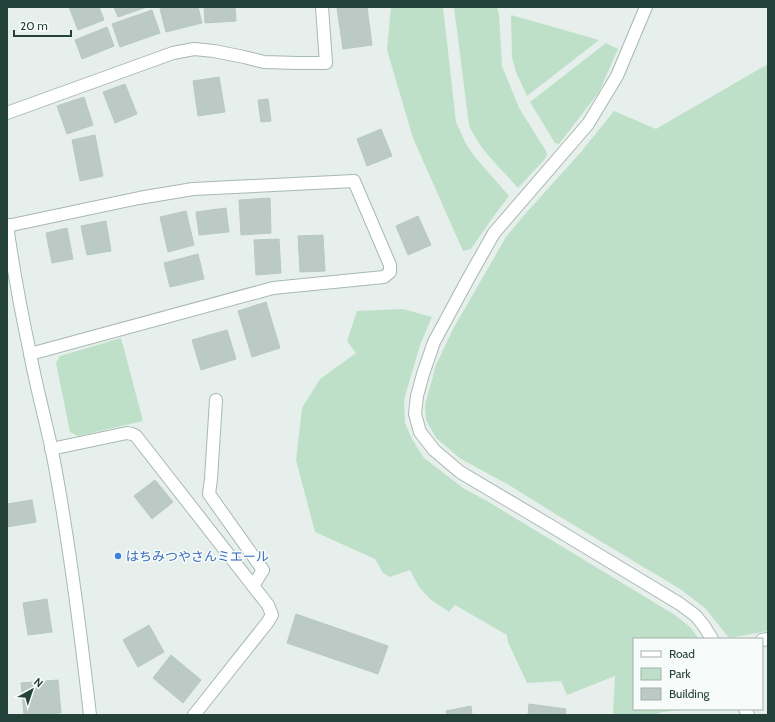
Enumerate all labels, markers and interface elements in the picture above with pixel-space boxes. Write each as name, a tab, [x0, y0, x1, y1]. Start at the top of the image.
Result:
scale bar	[14, 12, 71, 38]
text: 20 m	[20, 18, 48, 33]
place label: はちみつやさんミエール	[126, 548, 269, 564]
marker: はちみつやさんミエール	[113, 551, 123, 561]
legend	[633, 638, 763, 710]
text: Road	[669, 646, 695, 661]
text: Park	[669, 666, 691, 681]
north arrow	[12, 670, 52, 710]
text: N	[31, 674, 46, 690]
text: Building	[669, 686, 711, 701]

